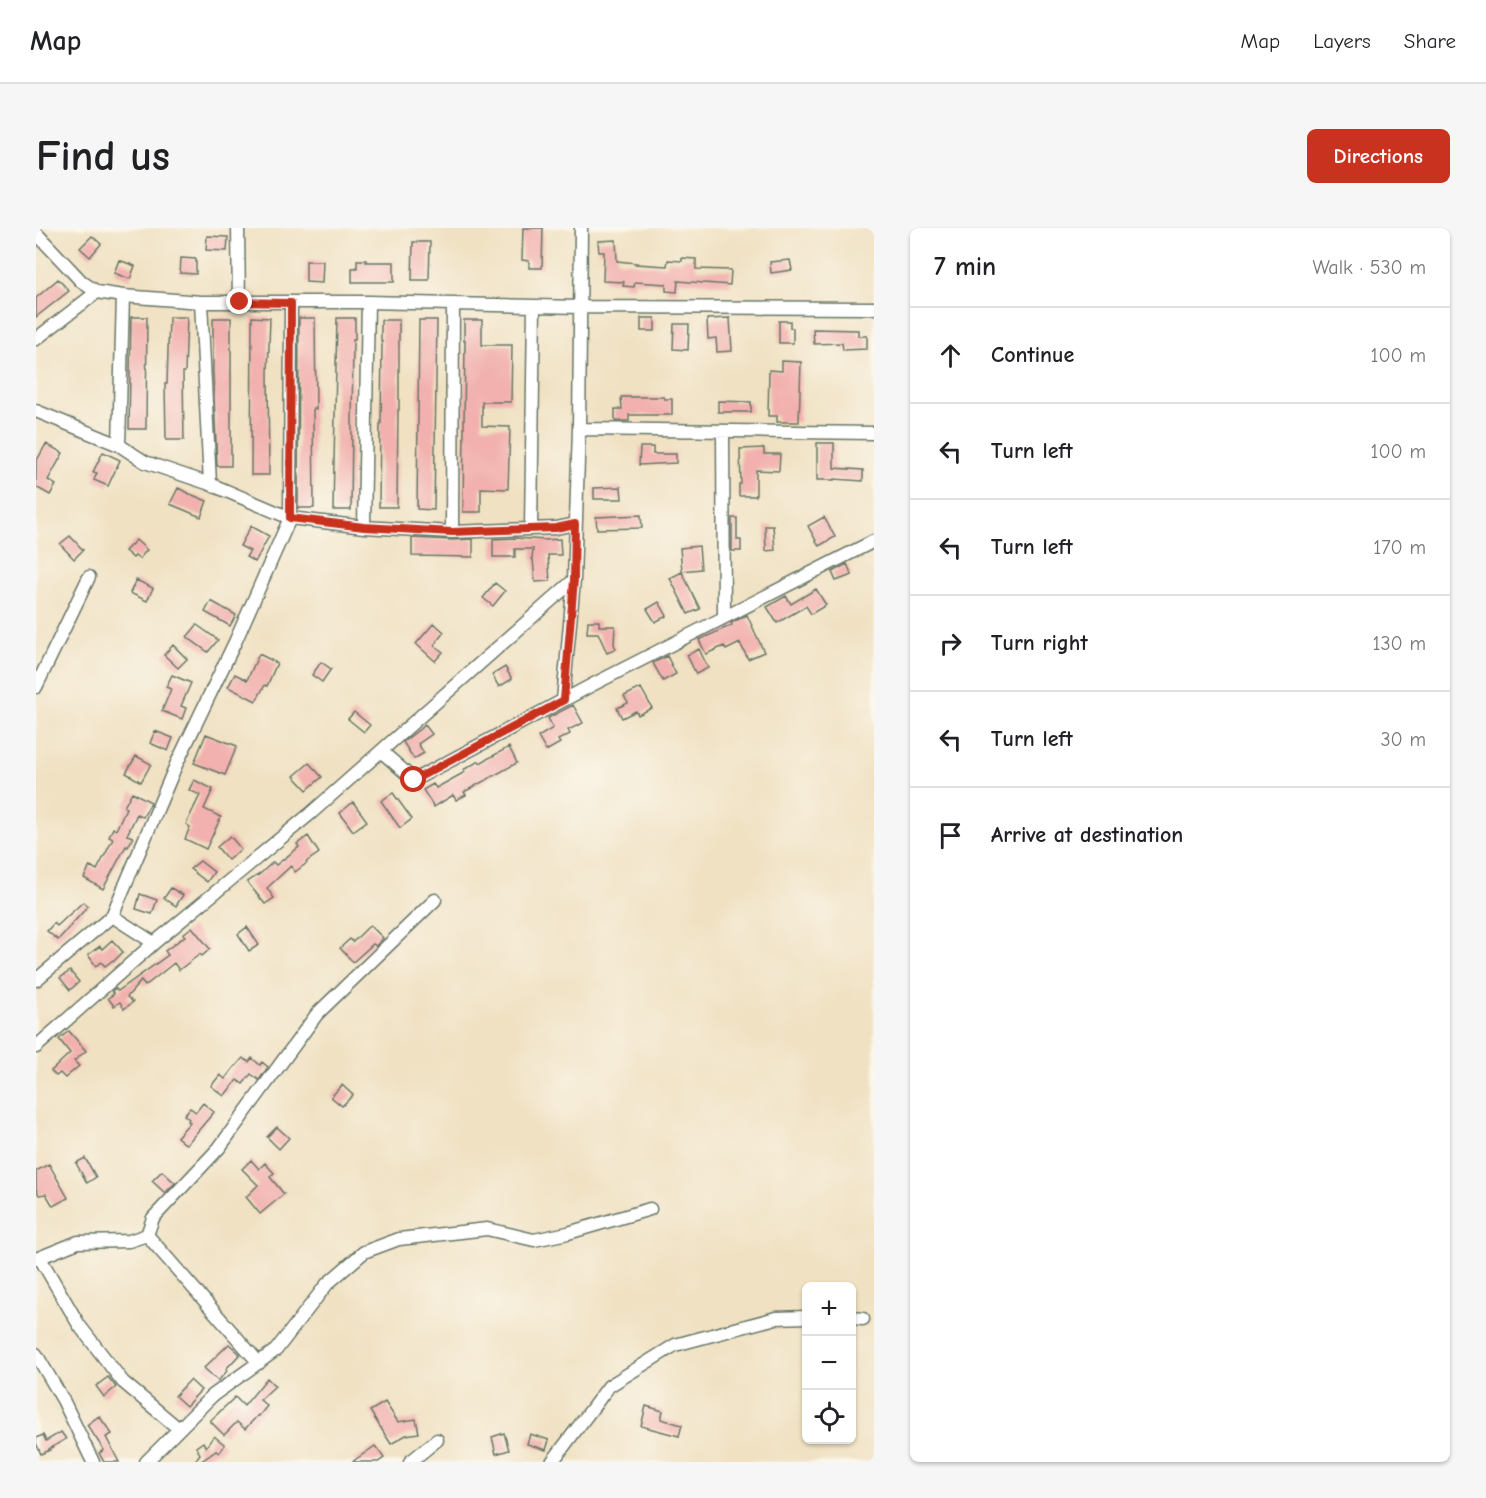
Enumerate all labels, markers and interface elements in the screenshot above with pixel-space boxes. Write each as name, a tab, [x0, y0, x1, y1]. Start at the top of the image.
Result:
text: Map	[30, 25, 81, 57]
text: Map	[1241, 29, 1280, 53]
text: Layers	[1313, 29, 1371, 53]
text: Share	[1404, 29, 1456, 53]
button: Directions	[1307, 129, 1450, 183]
text: Find us	[36, 132, 170, 181]
text: 7 min	[934, 252, 996, 282]
text: Walk · 530 m	[1312, 256, 1426, 279]
route end	[226, 288, 252, 314]
icon: ahead	[934, 339, 967, 372]
text: Continue	[991, 342, 1074, 368]
text: 100 m	[1371, 344, 1426, 367]
icon: left	[934, 435, 967, 468]
text: Turn left	[991, 438, 1073, 464]
text: 100 m	[1371, 440, 1426, 463]
icon: left	[934, 531, 967, 564]
text: Turn left	[991, 534, 1073, 560]
text: 170 m	[1373, 536, 1426, 559]
icon: right	[934, 627, 967, 660]
text: Turn right	[991, 630, 1088, 656]
text: 130 m	[1373, 632, 1426, 655]
icon: left	[934, 723, 967, 756]
text: Turn left	[991, 726, 1073, 752]
text: 30 m	[1380, 728, 1426, 751]
route start	[400, 766, 426, 792]
icon: arrive	[934, 819, 967, 852]
text: Arrive at destination	[991, 822, 1183, 848]
map controls	[802, 1282, 856, 1444]
button: +	[802, 1282, 856, 1336]
button: −	[802, 1336, 856, 1390]
button: locate	[802, 1390, 856, 1444]

